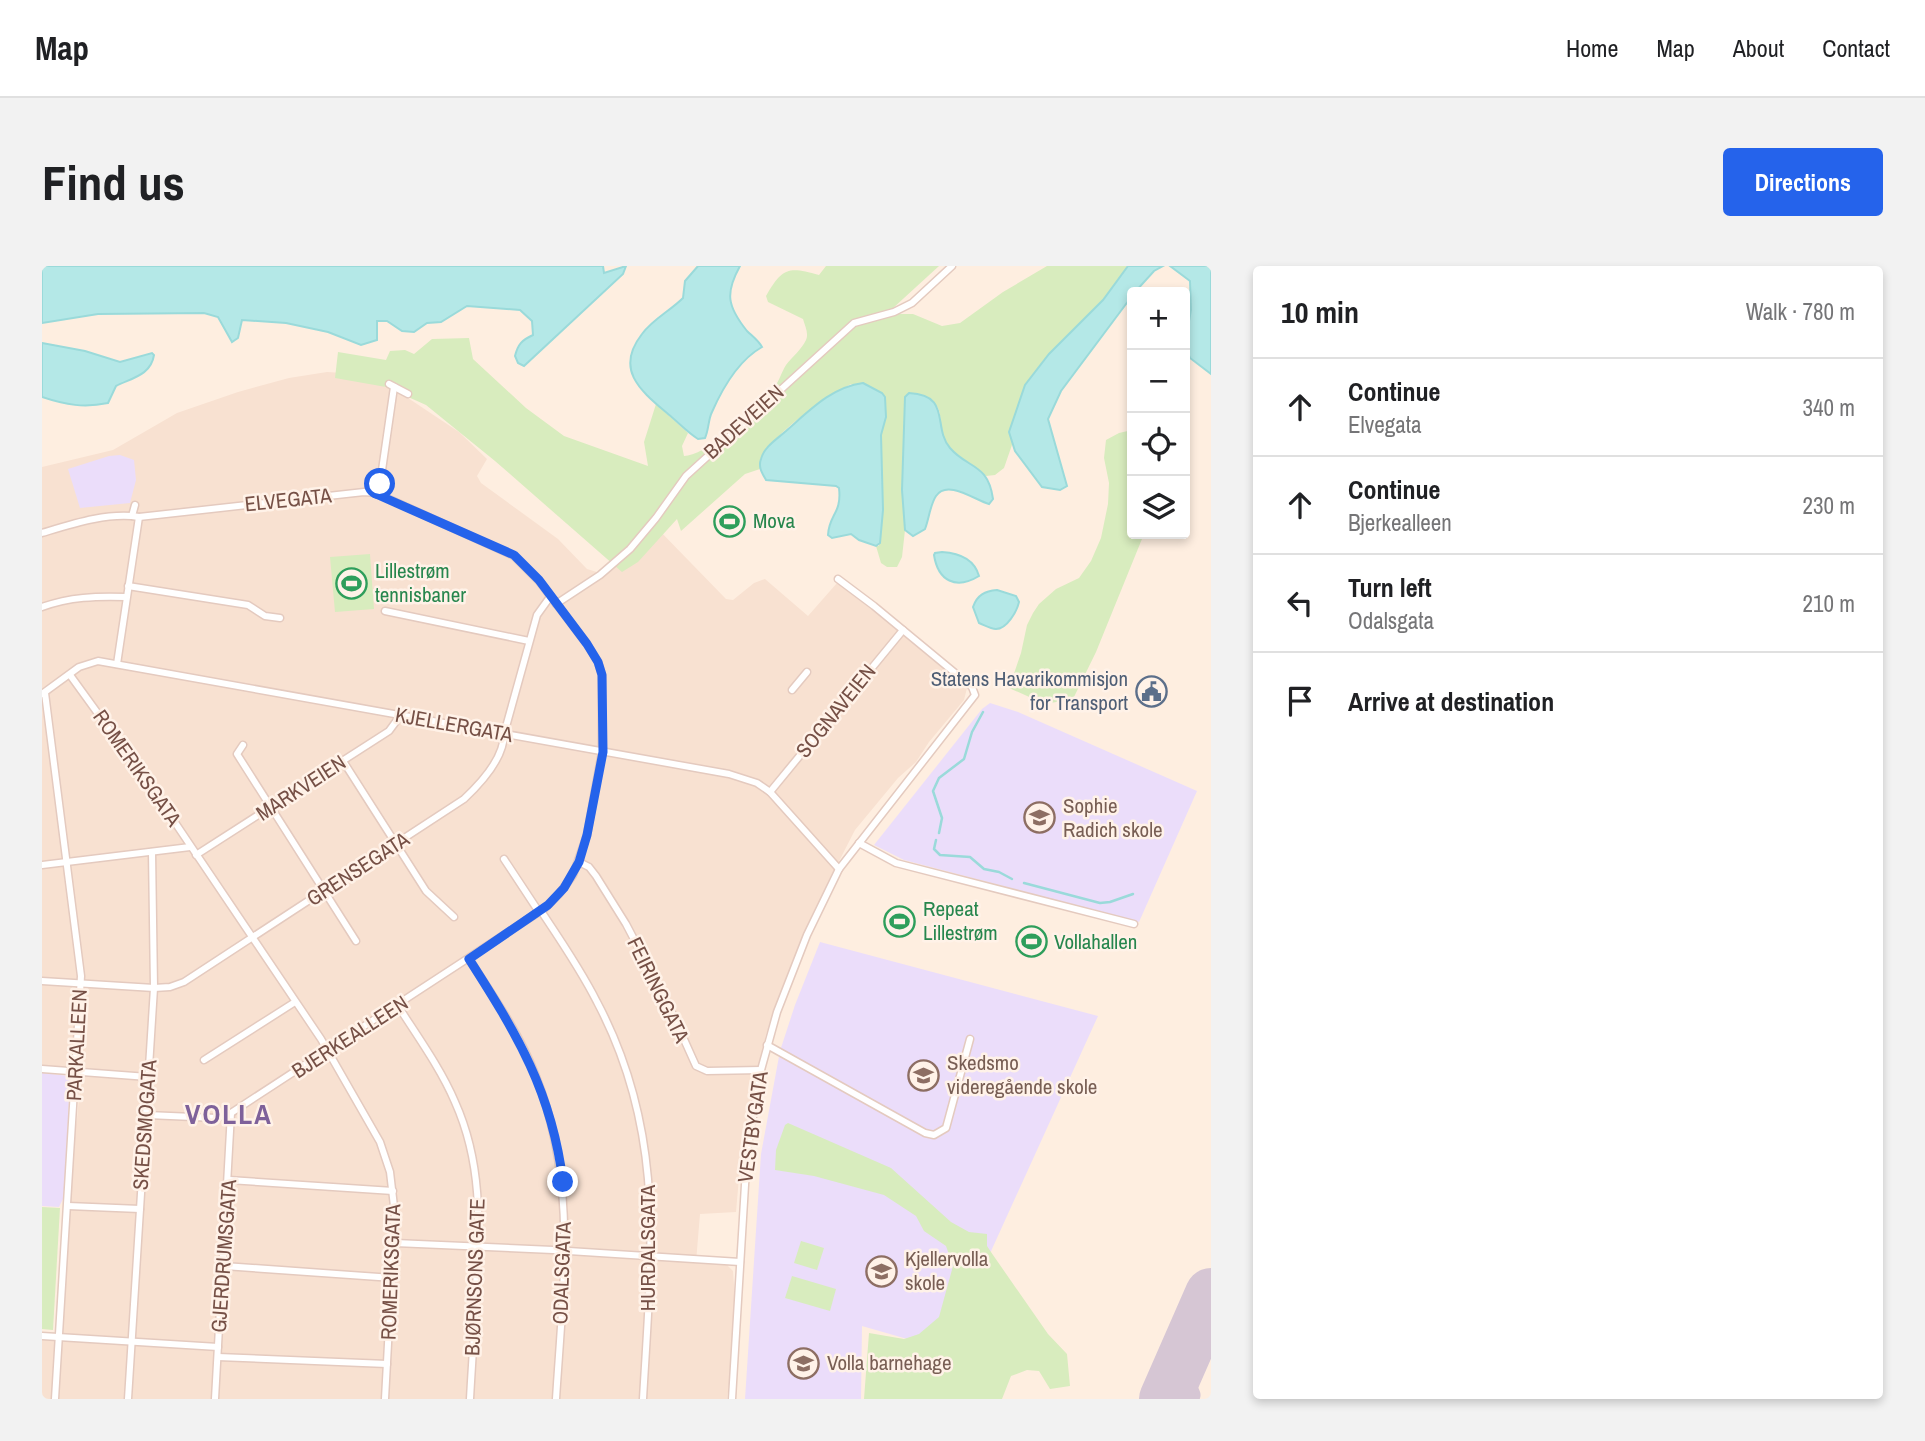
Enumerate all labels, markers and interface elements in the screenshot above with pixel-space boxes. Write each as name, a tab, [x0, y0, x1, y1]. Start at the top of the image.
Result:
text: Map	[35, 26, 89, 70]
text: Home	[1566, 32, 1618, 64]
text: Map	[1656, 32, 1695, 64]
text: About	[1733, 32, 1784, 64]
text: Contact	[1822, 32, 1890, 64]
button: Directions	[1723, 148, 1883, 216]
text: Find us	[42, 149, 185, 215]
map controls	[1127, 287, 1190, 539]
button: +	[1127, 287, 1190, 350]
text: 10 min	[1281, 292, 1359, 332]
text: Walk · 780 m	[1746, 296, 1855, 327]
button: −	[1127, 350, 1190, 413]
text: Continue	[1348, 374, 1440, 409]
street label: BADEVEIEN	[697, 378, 790, 465]
icon: ahead	[1281, 388, 1319, 426]
text: 340 m	[1803, 392, 1855, 423]
text: Elvegata	[1348, 409, 1421, 440]
button: locate	[1127, 413, 1190, 476]
route start	[364, 468, 395, 499]
text: Continue	[1348, 472, 1440, 507]
button: layers	[1127, 476, 1190, 539]
street label: ELVEGATA	[243, 480, 333, 518]
icon: ahead	[1281, 486, 1319, 524]
text: 230 m	[1803, 490, 1855, 521]
sports icon: Mova	[713, 504, 747, 538]
place label: Mova	[753, 506, 796, 535]
text: Bjerkealleen	[1348, 507, 1452, 538]
place label: Lillestrøm tennisbaner	[375, 556, 466, 609]
sports icon: Lillestrøm tennisbaner	[335, 566, 369, 600]
text: Turn left	[1348, 570, 1432, 605]
icon: left	[1281, 584, 1319, 622]
text: 210 m	[1803, 588, 1855, 619]
text: Odalsgata	[1348, 605, 1434, 636]
street label: SOGNAVEIEN	[789, 658, 882, 764]
place label: Statens Havarikommisjon for Transport	[931, 664, 1128, 717]
public building icon: Statens Havarikommisjon for Transport	[1134, 674, 1168, 708]
icon: arrive	[1281, 682, 1319, 720]
text: Arrive at destination	[1348, 684, 1554, 719]
street label: KJELLERGATA	[393, 700, 516, 749]
street label: ROMERIKSGATA	[86, 704, 189, 832]
street label: MARKVEIEN	[250, 748, 351, 827]
place label: Sophie Radich skole	[1063, 791, 1163, 844]
school or university icon: Sophie Radich skole	[1023, 801, 1057, 835]
street label: GRENSEGATA	[301, 824, 415, 913]
place label: Repeat Lillestrøm	[923, 894, 998, 947]
sports icon: Repeat Lillestrøm	[883, 904, 917, 938]
sports icon: Vollahallen	[1014, 925, 1048, 959]
place label: Vollahallen	[1054, 927, 1137, 956]
street label: FEIRINGGATA	[620, 932, 697, 1048]
street label: PARKALLEEN	[59, 988, 94, 1101]
street label: BJERKEALLEEN	[286, 988, 413, 1085]
place label: Skedsmo videregående skole	[947, 1048, 1097, 1101]
street label: SKEDSMOGATA	[125, 1058, 164, 1191]
school or university icon: Skedsmo videregående skole	[907, 1058, 941, 1092]
street label: VESTBYGATA	[730, 1069, 775, 1185]
district label: VOLLA	[185, 1095, 273, 1133]
route end	[547, 1166, 578, 1197]
street label: GJERDRUMSGATA	[204, 1178, 243, 1334]
street label: HURDALSGATA	[633, 1184, 662, 1311]
street label: BJØRNSONS GATE	[457, 1198, 492, 1356]
street label: ROMERIKSGATA	[374, 1203, 407, 1341]
street label: ODALSGATA	[545, 1221, 578, 1325]
place label: Kjellervolla skole	[905, 1244, 989, 1297]
school or university icon: Kjellervolla skole	[865, 1254, 899, 1288]
school or university icon: Volla barnehage	[787, 1346, 821, 1380]
place label: Volla barnehage	[827, 1348, 951, 1377]

